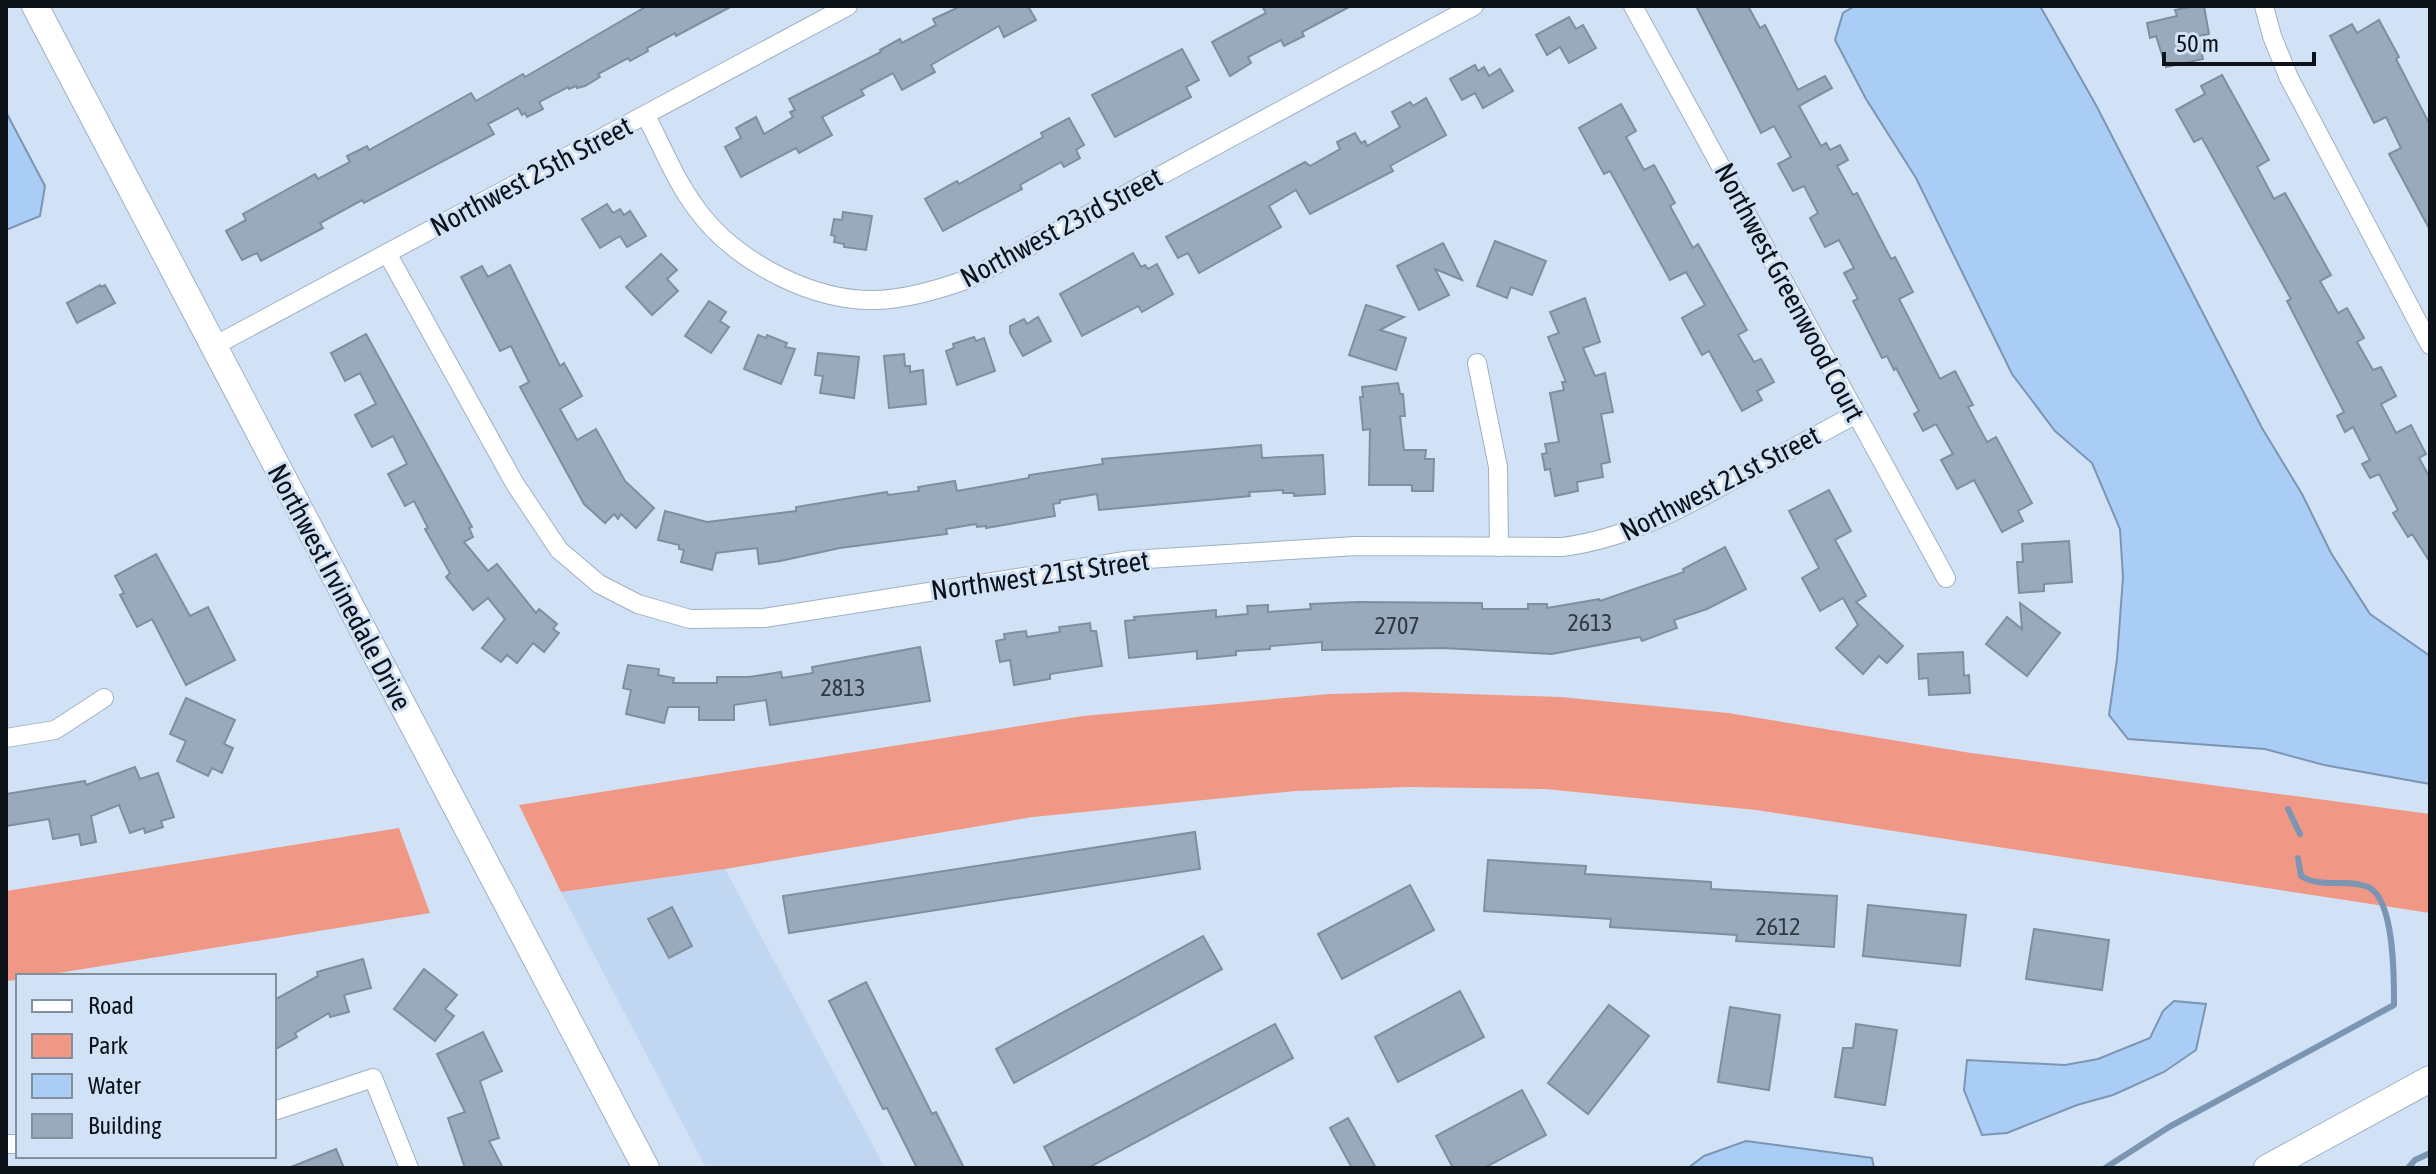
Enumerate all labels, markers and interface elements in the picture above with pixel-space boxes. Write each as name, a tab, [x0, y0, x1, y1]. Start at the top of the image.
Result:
scale bar	[2164, 16, 2314, 66]
text: 50 m	[2176, 30, 2219, 57]
street label: Northwest 25th Street	[425, 109, 637, 243]
street label: Northwest Greenwood Court	[1708, 158, 1872, 426]
street label: Northwest 23rd Street	[955, 160, 1167, 294]
street label: Northwest 21st Street	[1615, 419, 1825, 547]
street label: Northwest Irvinedale Drive	[262, 458, 418, 716]
street label: Northwest 21st Street	[929, 544, 1151, 606]
house number: 2613	[1567, 609, 1613, 636]
house number: 2707	[1374, 612, 1420, 639]
house number: 2813	[820, 674, 866, 701]
house number: 2612	[1755, 913, 1801, 940]
legend	[16, 974, 276, 1158]
text: Road	[88, 992, 134, 1019]
text: Park	[88, 1032, 129, 1059]
text: Water	[88, 1072, 141, 1099]
text: Building	[88, 1112, 162, 1139]

